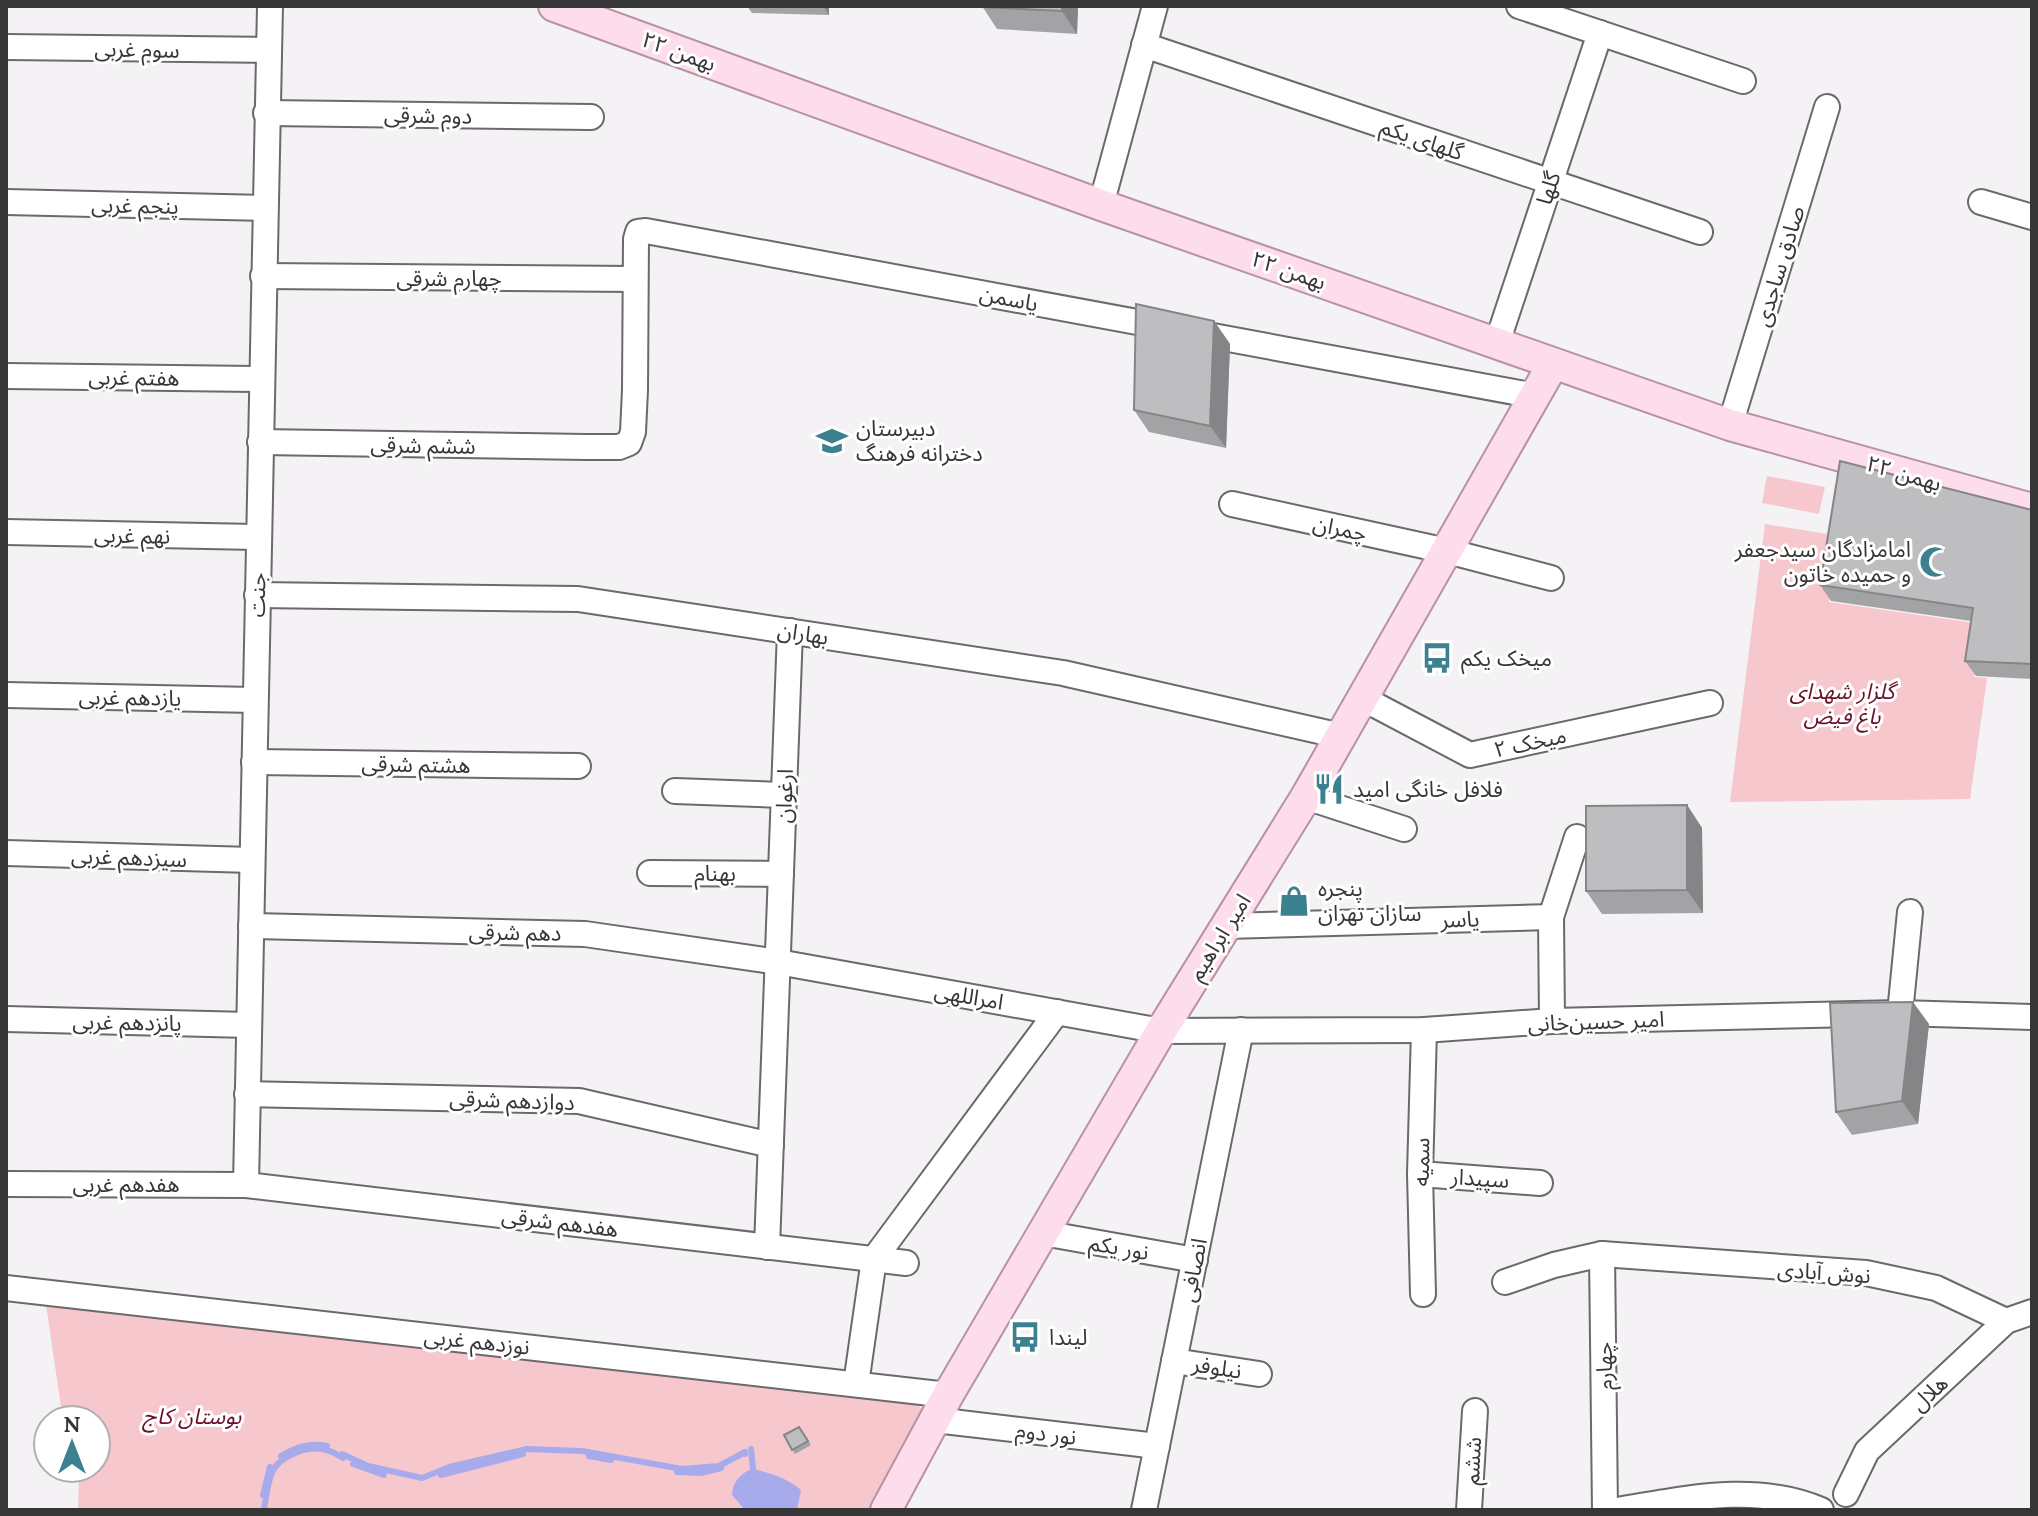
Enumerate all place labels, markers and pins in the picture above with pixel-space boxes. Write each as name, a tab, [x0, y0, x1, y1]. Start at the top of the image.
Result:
place label: دبیرستان دخترانه فرهنگ	[856, 414, 983, 467]
school or university icon: دبیرستان دخترانه فرهنگ	[815, 424, 849, 458]
place label: امامزادگان سیدجعفر و حمیده خاتون	[1734, 535, 1911, 588]
mosque icon: امامزادگان سیدجعفر و حمیده خاتون	[1918, 545, 1952, 579]
bus stop icon: میخک یکم	[1420, 641, 1454, 675]
place label: میخک یکم	[1461, 644, 1552, 675]
restaurant icon: فلافل خانگی امید	[1312, 772, 1346, 806]
place label: فلافل خانگی امید	[1353, 775, 1503, 803]
place label: پنجره سازان تهران	[1318, 874, 1421, 927]
shop icon: پنجره سازان تهران	[1277, 884, 1311, 918]
bus stop icon: لیندا	[1008, 1320, 1042, 1354]
place label: لیندا	[1049, 1323, 1087, 1351]

